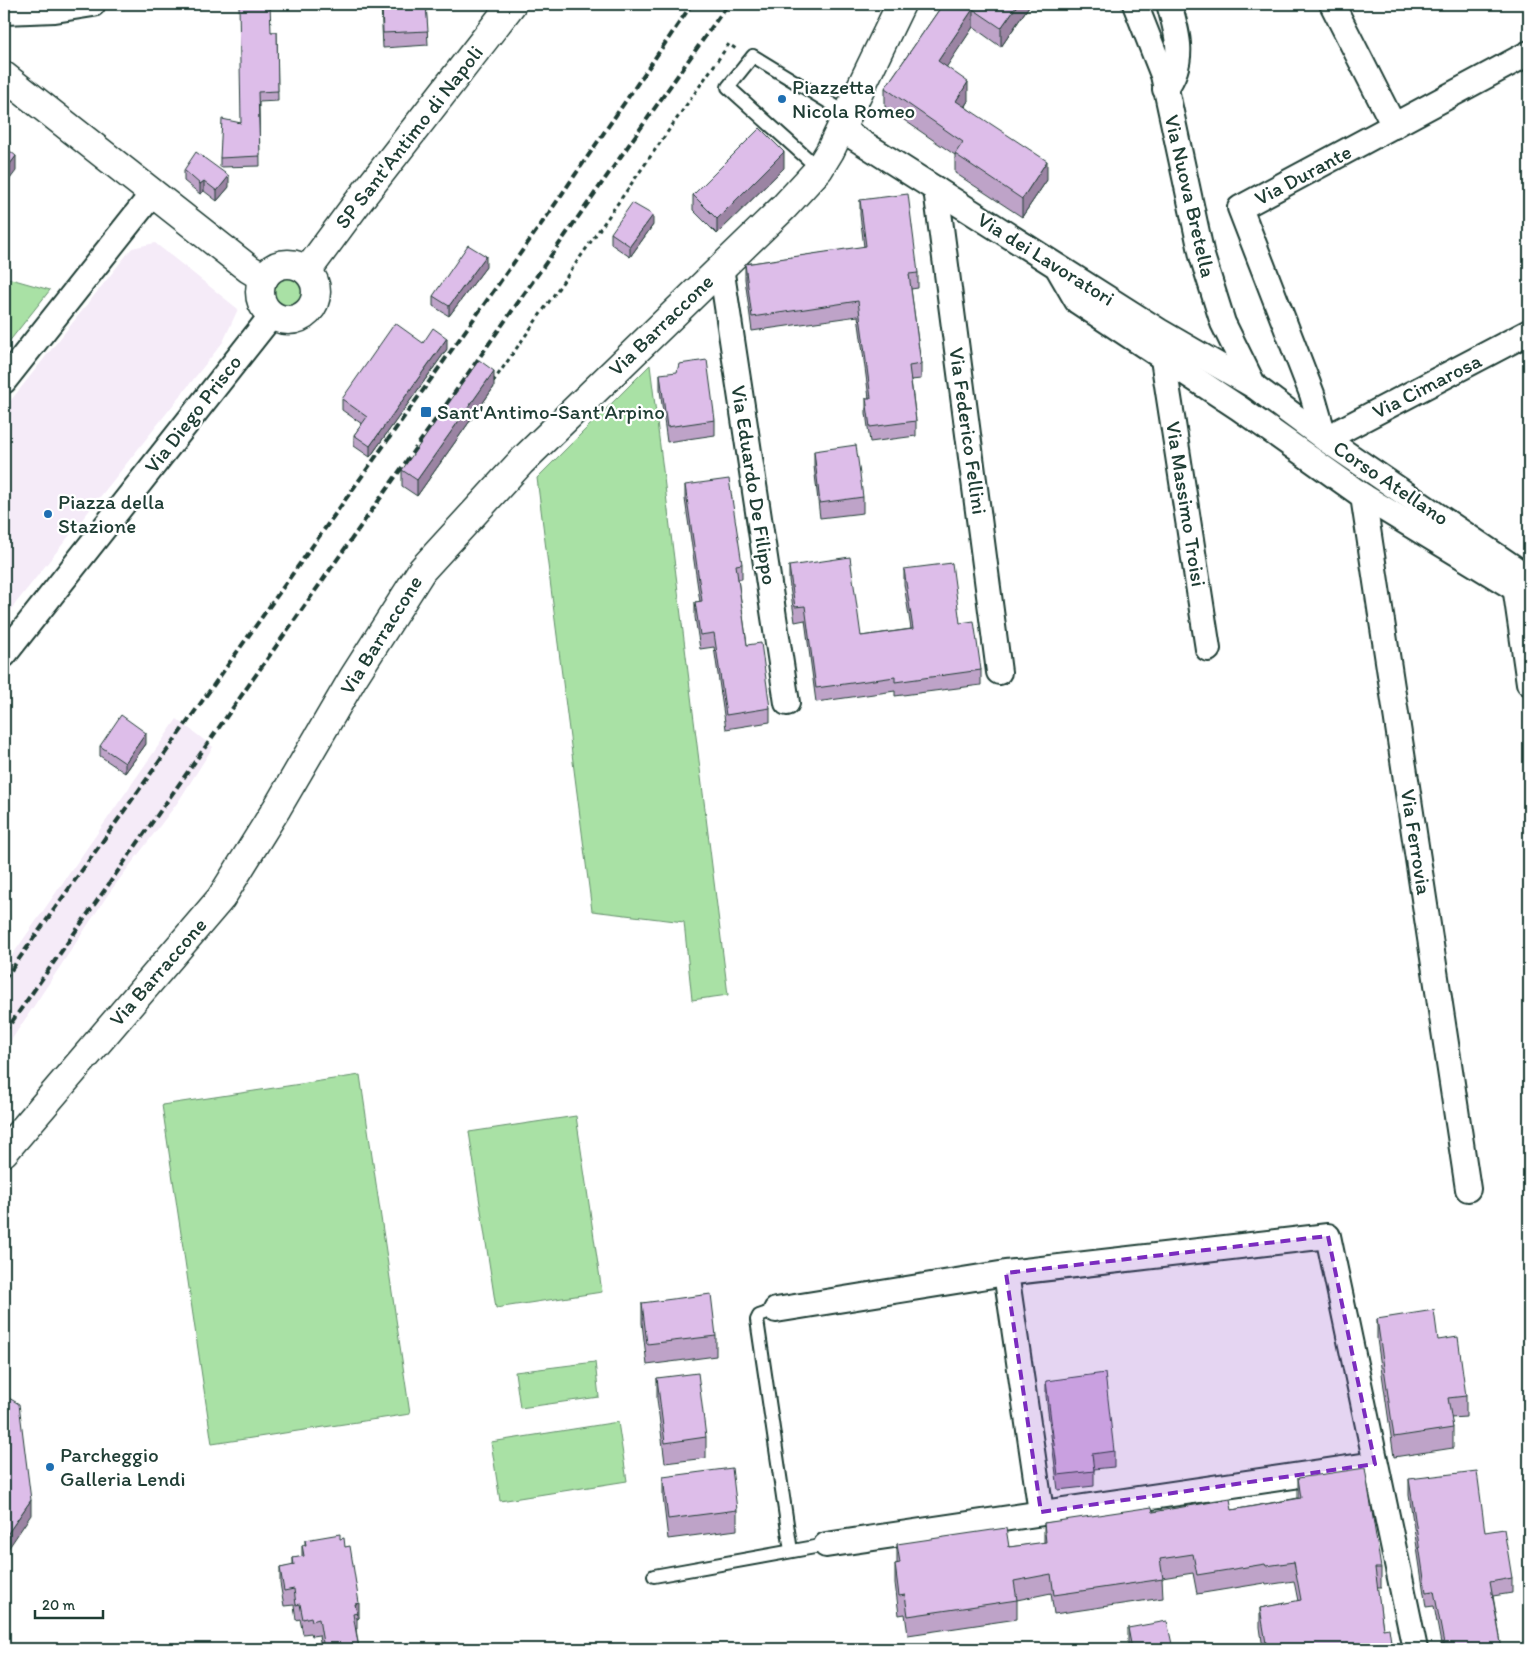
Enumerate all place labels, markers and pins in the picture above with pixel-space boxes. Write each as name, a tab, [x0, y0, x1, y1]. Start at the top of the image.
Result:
place label: Piazzetta Nicola Romeo	[792, 74, 915, 123]
marker: Piazzetta Nicola Romeo	[776, 93, 788, 105]
place label: Sant'Antimo-Sant'Arpino	[437, 399, 665, 424]
marker: Sant'Antimo-Sant'Arpino	[419, 405, 433, 419]
place label: Piazza della Stazione	[58, 489, 164, 538]
marker: Piazza della Stazione	[42, 508, 54, 520]
place label: Parcheggio Galleria Lendi	[60, 1442, 186, 1491]
marker: Parcheggio Galleria Lendi	[44, 1461, 56, 1473]

